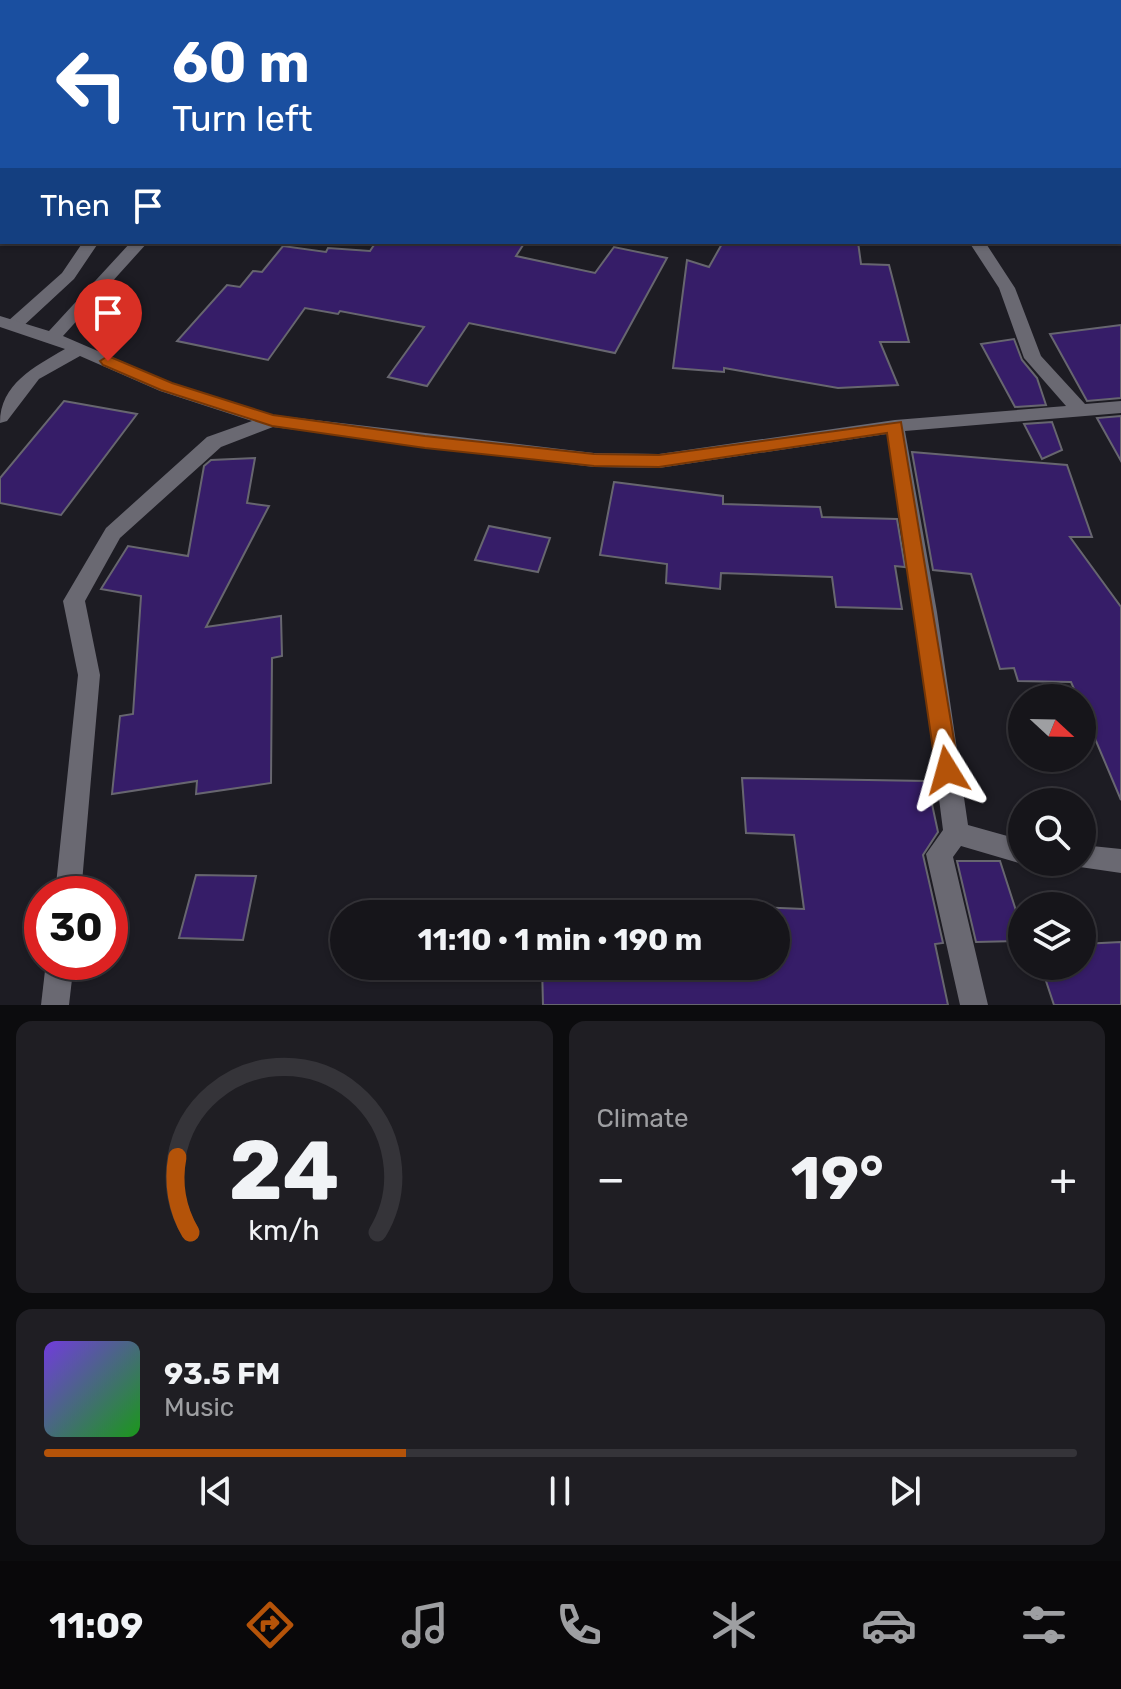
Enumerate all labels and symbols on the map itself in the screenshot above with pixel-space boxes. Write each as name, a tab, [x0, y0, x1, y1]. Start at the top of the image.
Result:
pin	[74, 279, 142, 361]
north arrow	[1008, 684, 1096, 772]
position arrow	[905, 728, 989, 812]
speed limit sign: 30	[24, 876, 128, 980]

